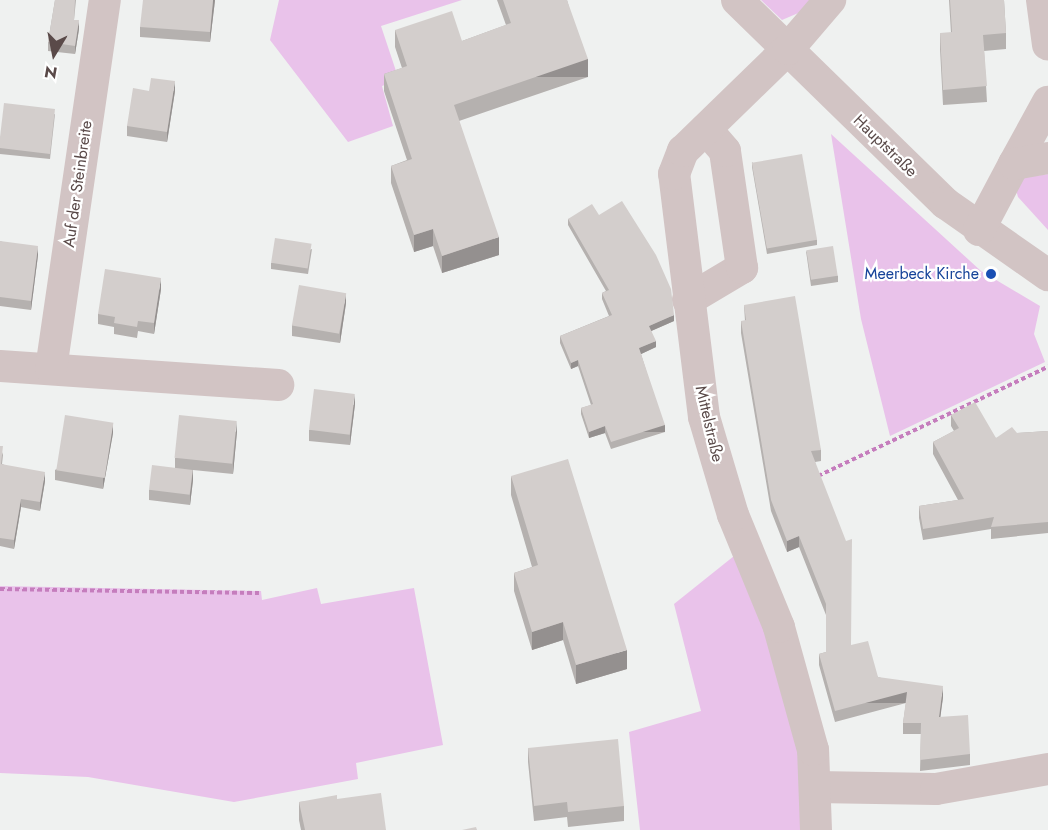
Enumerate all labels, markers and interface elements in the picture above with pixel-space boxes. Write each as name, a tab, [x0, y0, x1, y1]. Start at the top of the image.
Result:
north arrow	[24, 24, 84, 84]
text: N	[43, 60, 59, 85]
street label: Hauptstraße	[849, 111, 921, 181]
street label: Auf der Steinbreite	[60, 119, 96, 249]
place label: Meerbeck Kirche	[864, 264, 979, 284]
marker: Meerbeck Kirche	[984, 267, 998, 281]
street label: Mittelstraße	[691, 384, 727, 464]

